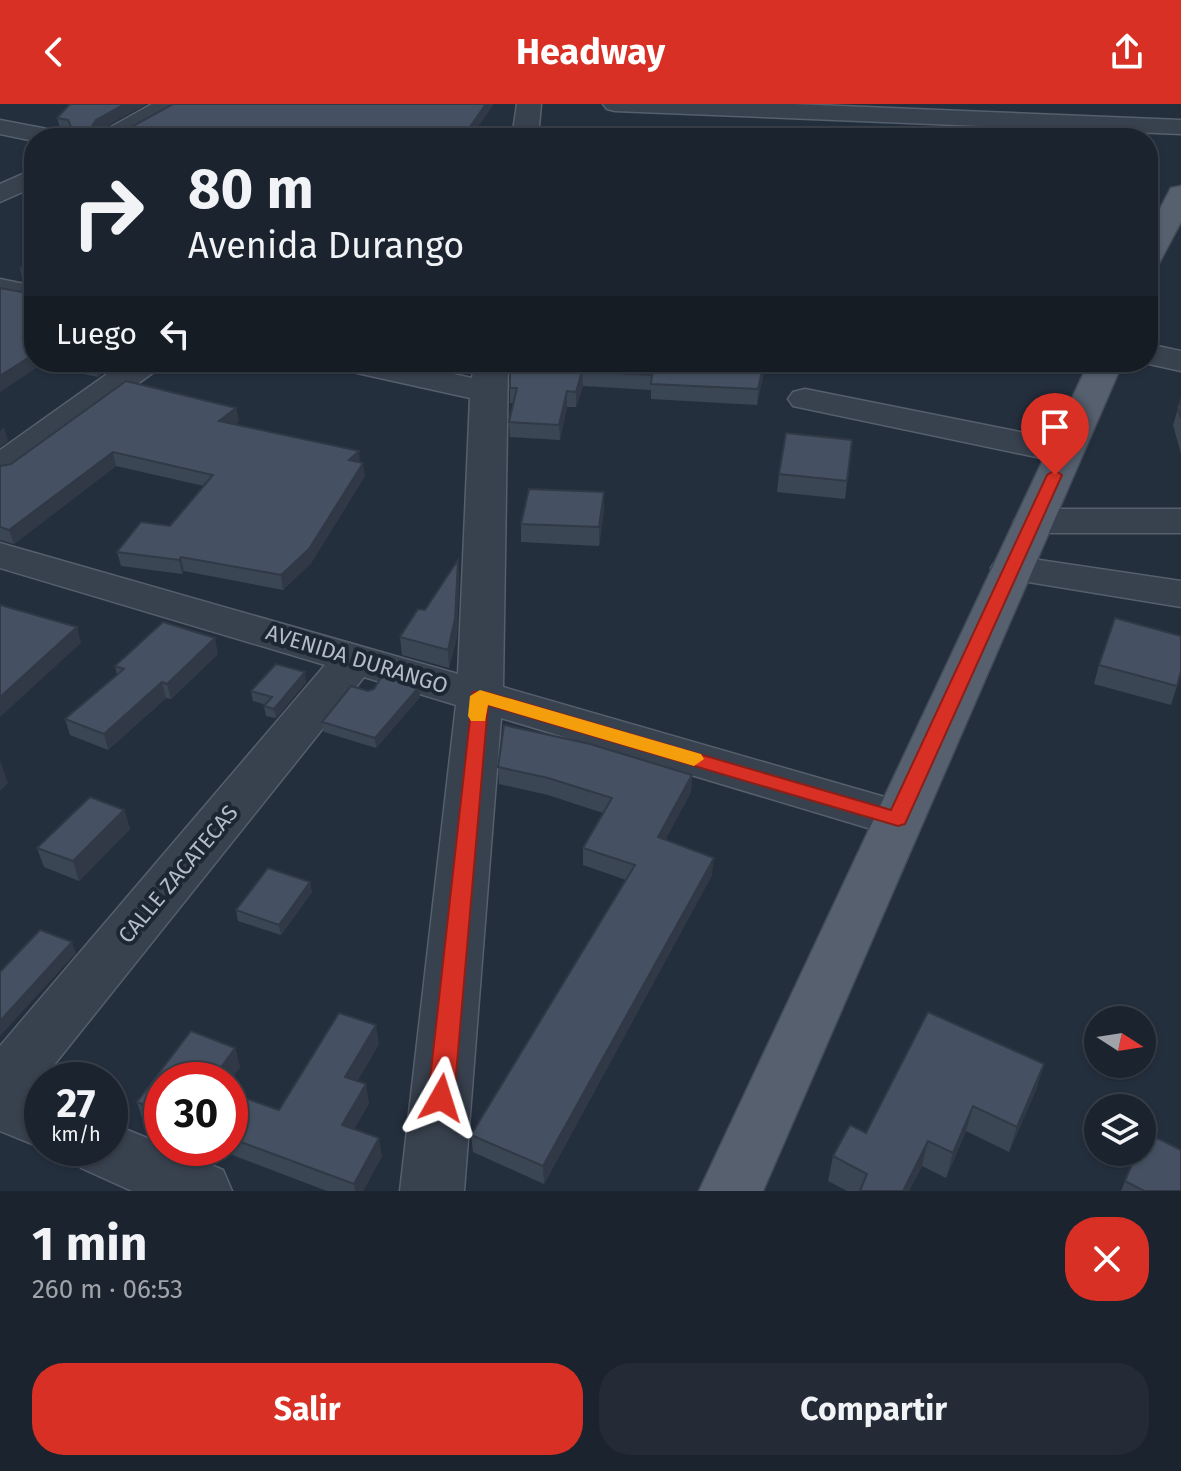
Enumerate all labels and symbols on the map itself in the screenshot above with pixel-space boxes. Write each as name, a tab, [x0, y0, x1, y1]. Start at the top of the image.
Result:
pin	[1021, 393, 1089, 475]
street label: AVENIDA DURANGO	[263, 618, 451, 700]
street label: CALLE ZACATECAS	[112, 799, 244, 949]
north arrow	[1084, 1006, 1156, 1078]
position arrow	[399, 1056, 483, 1140]
speed limit sign: 30	[144, 1062, 248, 1166]

